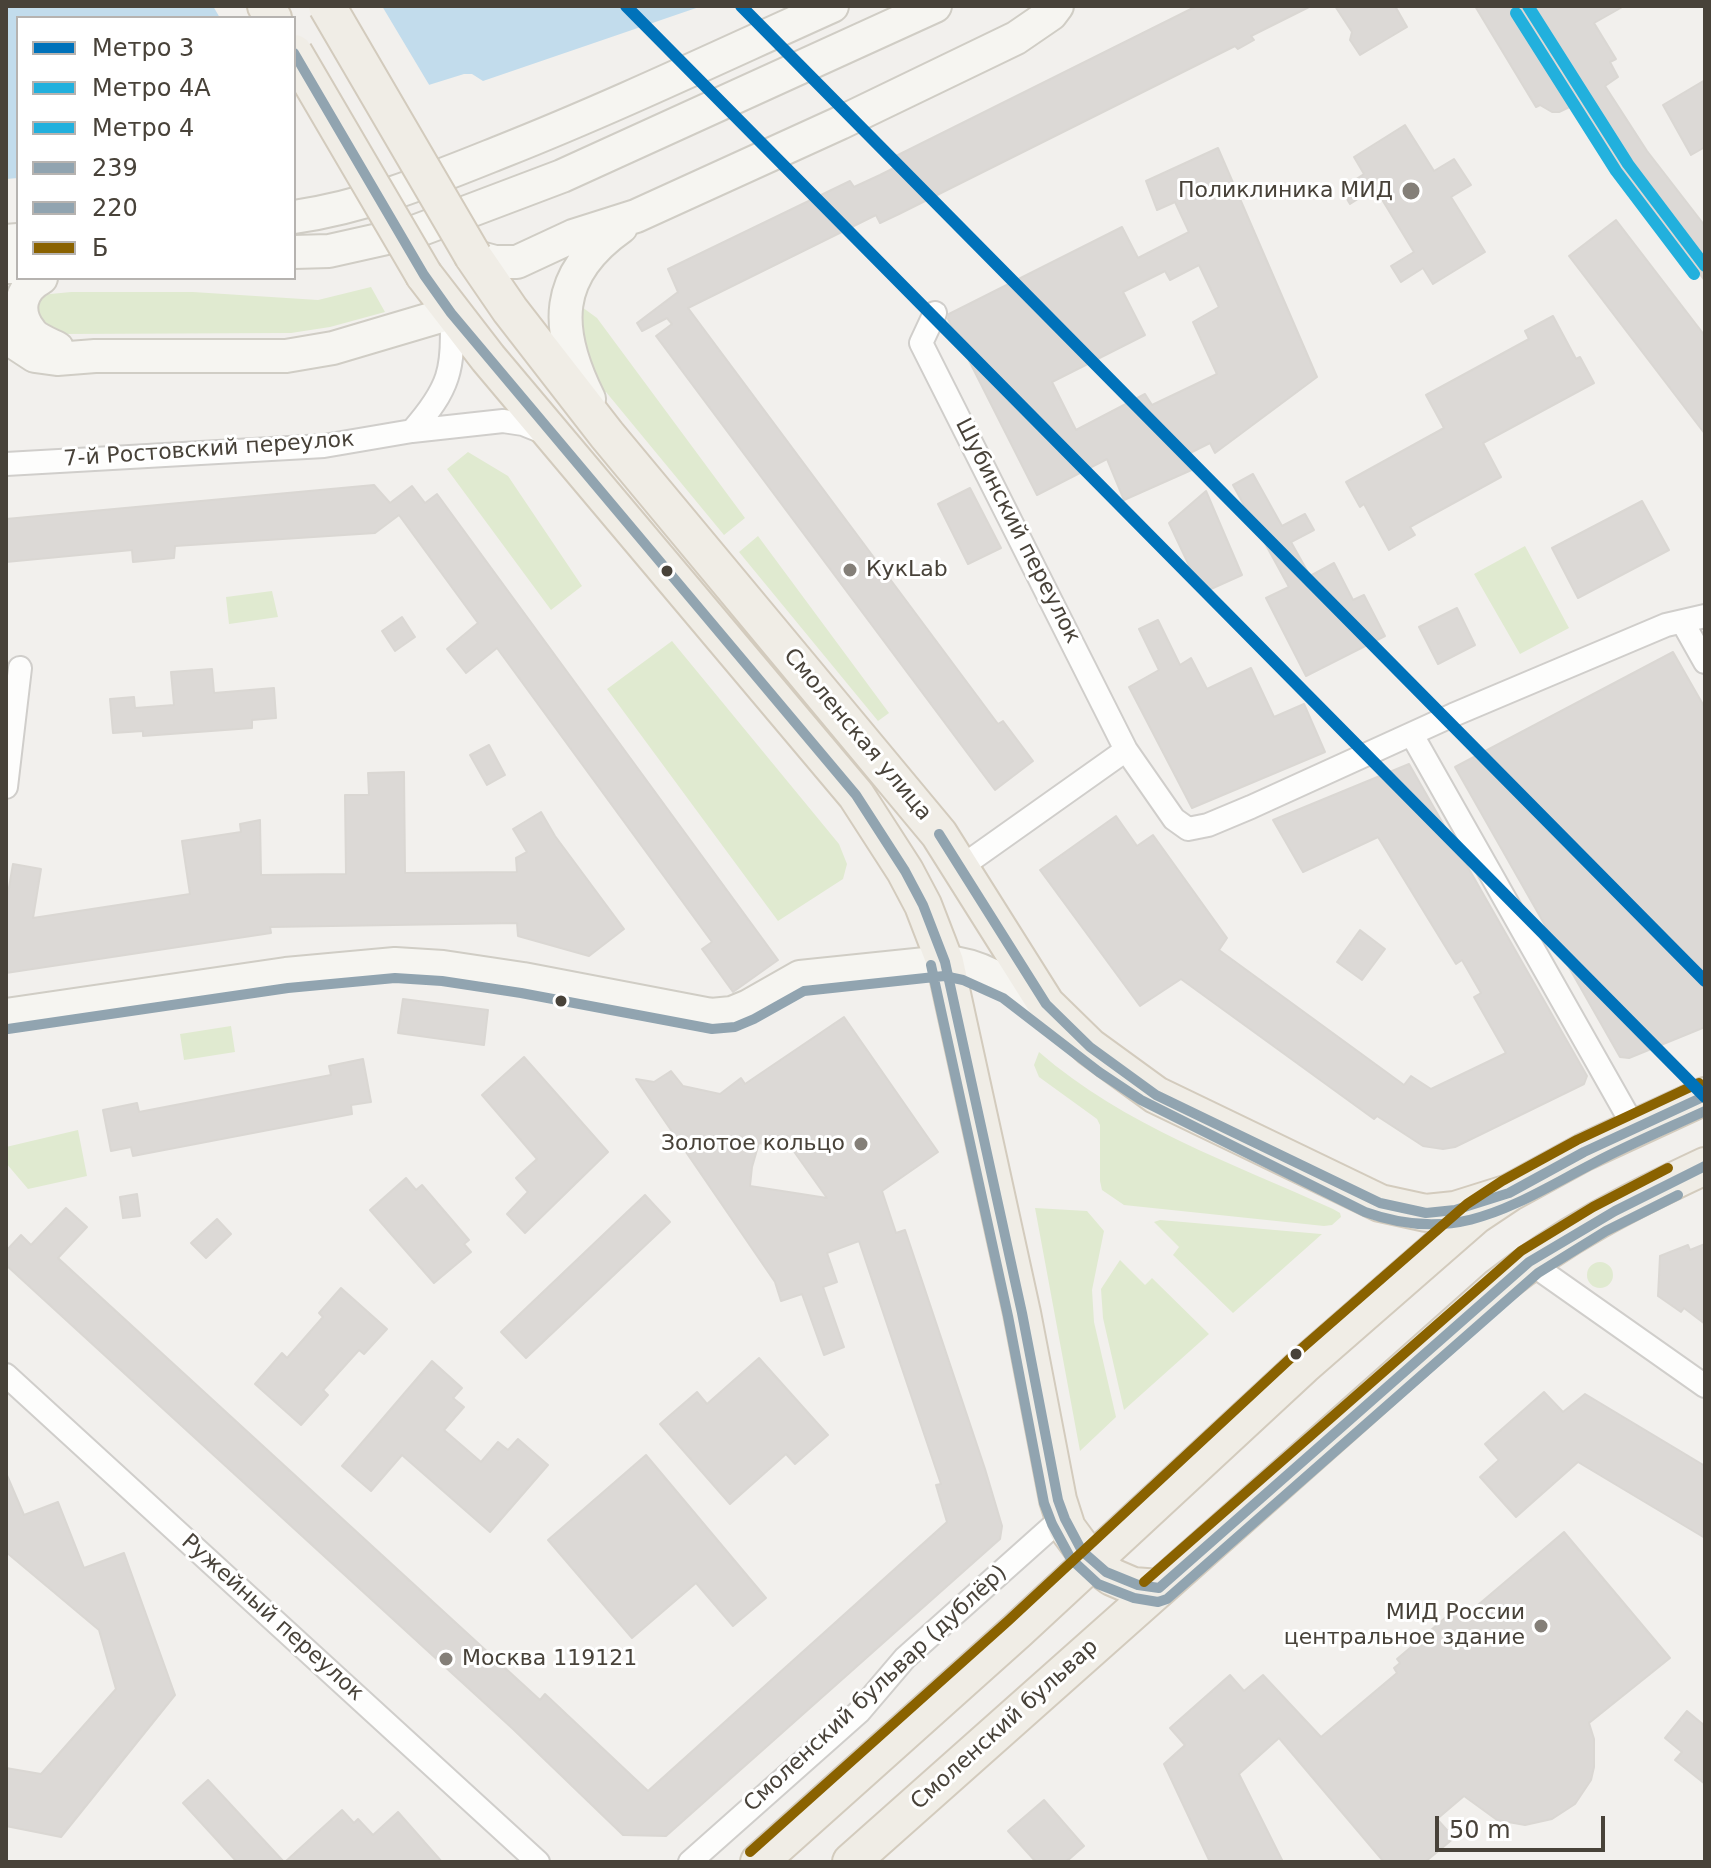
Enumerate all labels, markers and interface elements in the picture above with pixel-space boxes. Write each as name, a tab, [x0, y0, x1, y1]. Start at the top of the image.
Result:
legend	[16, 16, 296, 280]
text: Метро 3	[92, 34, 194, 62]
text: Метро 4А	[92, 74, 211, 102]
text: Метро 4	[92, 114, 194, 142]
text: 239	[92, 154, 138, 182]
place label: Поликлиника МИД	[1178, 178, 1393, 204]
marker: Поликлиника МИД	[1400, 180, 1422, 202]
text: 220	[92, 194, 138, 222]
text: Б	[92, 234, 108, 262]
street label: Шубинский переулок	[949, 414, 1085, 648]
street label: 7-й Ростовский переулок	[63, 427, 355, 473]
place label: КукLab	[866, 557, 948, 583]
marker: КукLab	[841, 561, 859, 579]
unlabelled marker	[659, 563, 675, 579]
street label: Смоленская улица	[777, 644, 937, 826]
unlabelled marker	[553, 993, 569, 1009]
place label: Золотое кольцо	[661, 1131, 845, 1157]
marker: Золотое кольцо	[852, 1135, 870, 1153]
unlabelled marker	[1288, 1346, 1304, 1362]
street label: Ружейный переулок	[175, 1529, 369, 1707]
street label: Смоленский бульвар (дублёр)	[739, 1560, 1013, 1818]
place label: МИД России центральное здание	[1284, 1600, 1525, 1652]
marker: МИД России центральное здание	[1532, 1617, 1550, 1635]
street label: Смоленский бульвар	[906, 1634, 1104, 1816]
place label: Москва 119121	[462, 1646, 637, 1672]
marker: Москва 119121	[437, 1650, 455, 1668]
scale bar	[1439, 1800, 1609, 1850]
text: 50 m	[1449, 1816, 1511, 1844]

